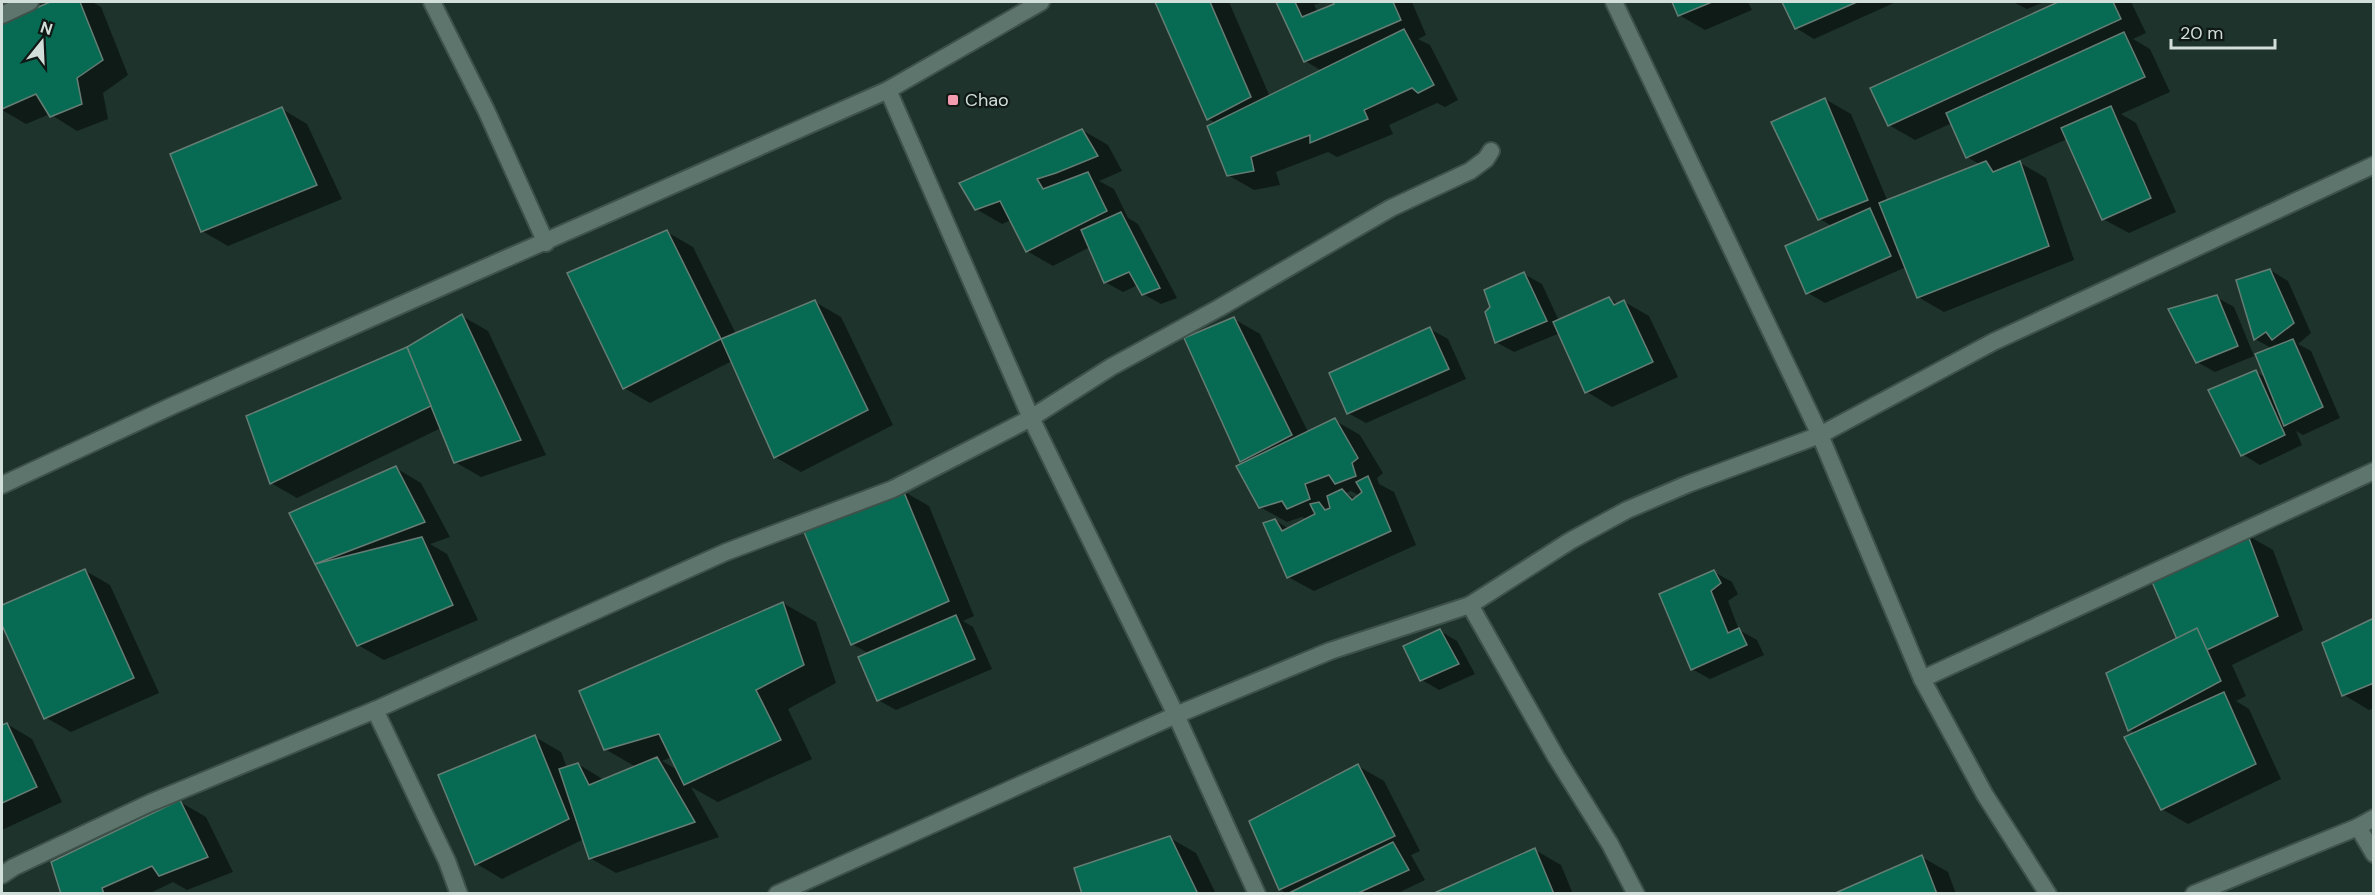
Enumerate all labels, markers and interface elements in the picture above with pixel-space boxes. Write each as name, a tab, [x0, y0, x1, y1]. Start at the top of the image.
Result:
north arrow	[12, 12, 72, 72]
scale bar	[2171, 12, 2274, 50]
text: N	[38, 16, 55, 40]
text: 20 m	[2180, 21, 2223, 45]
place label: Chao	[965, 88, 1009, 112]
marker: Chao	[946, 93, 960, 107]

